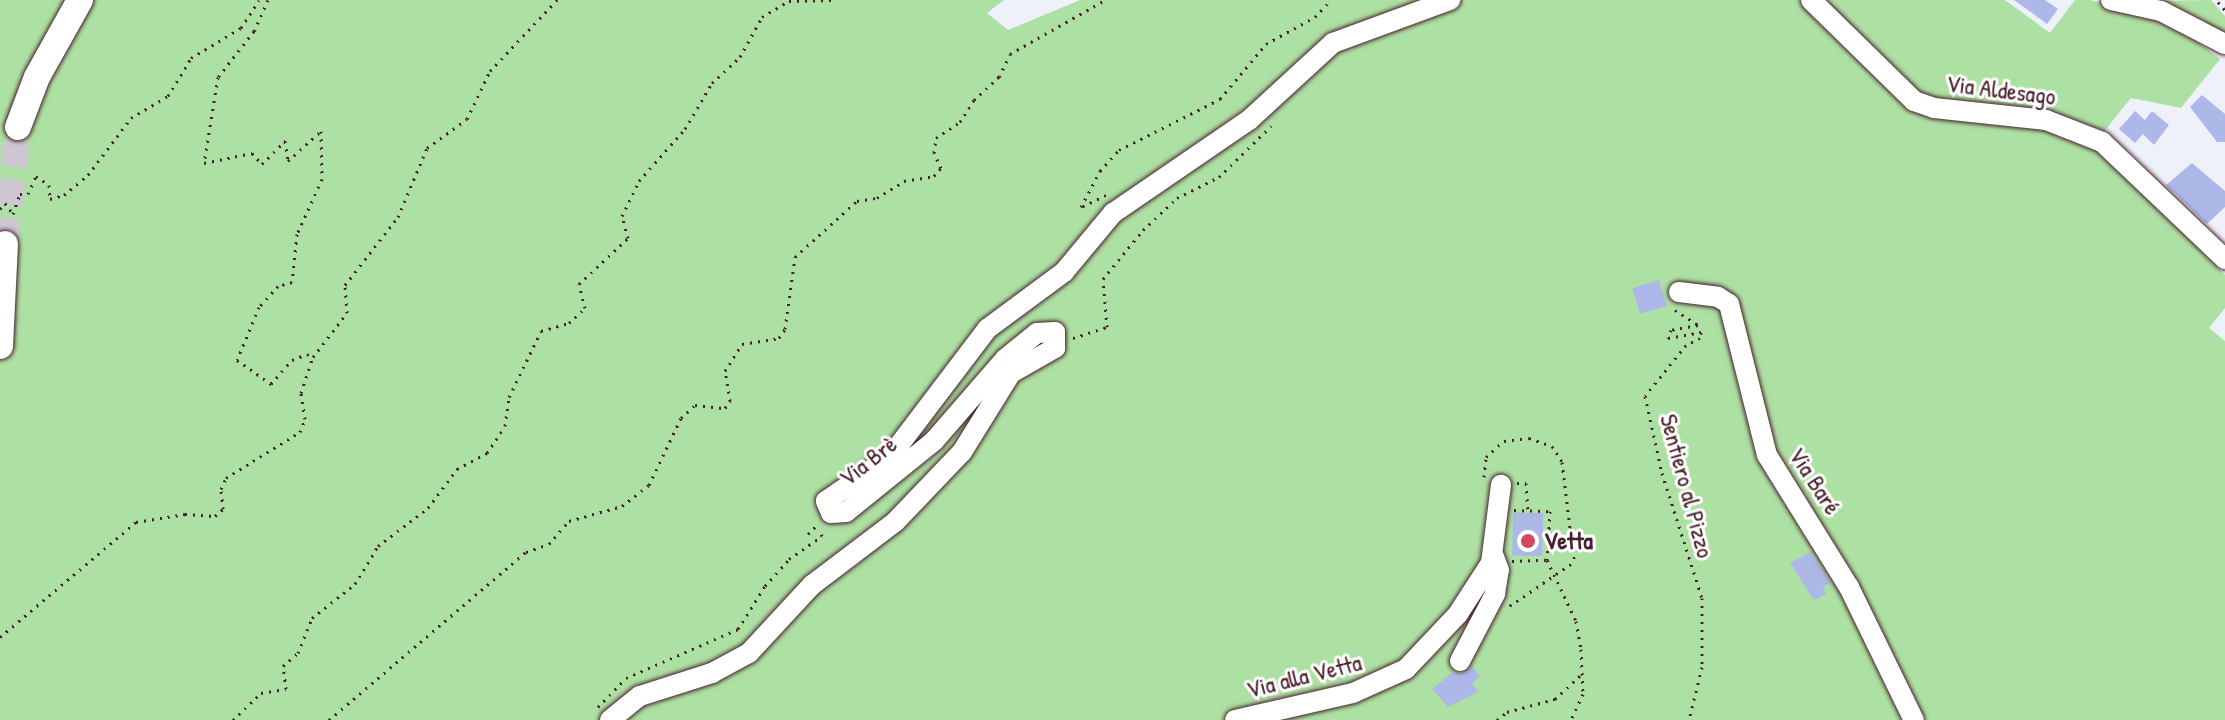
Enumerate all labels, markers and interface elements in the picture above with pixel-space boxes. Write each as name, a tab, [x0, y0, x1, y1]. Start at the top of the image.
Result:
street label: Via Aldesago	[1945, 69, 2057, 111]
street label: Sentiero al Pizzo	[1654, 411, 1720, 561]
street label: Via Brè	[834, 430, 902, 492]
street label: Via Baré	[1783, 442, 1847, 520]
place label: Vetta	[1544, 527, 1593, 555]
marker: Vetta	[1519, 532, 1537, 550]
street label: Via alla Vetta	[1244, 648, 1364, 704]

